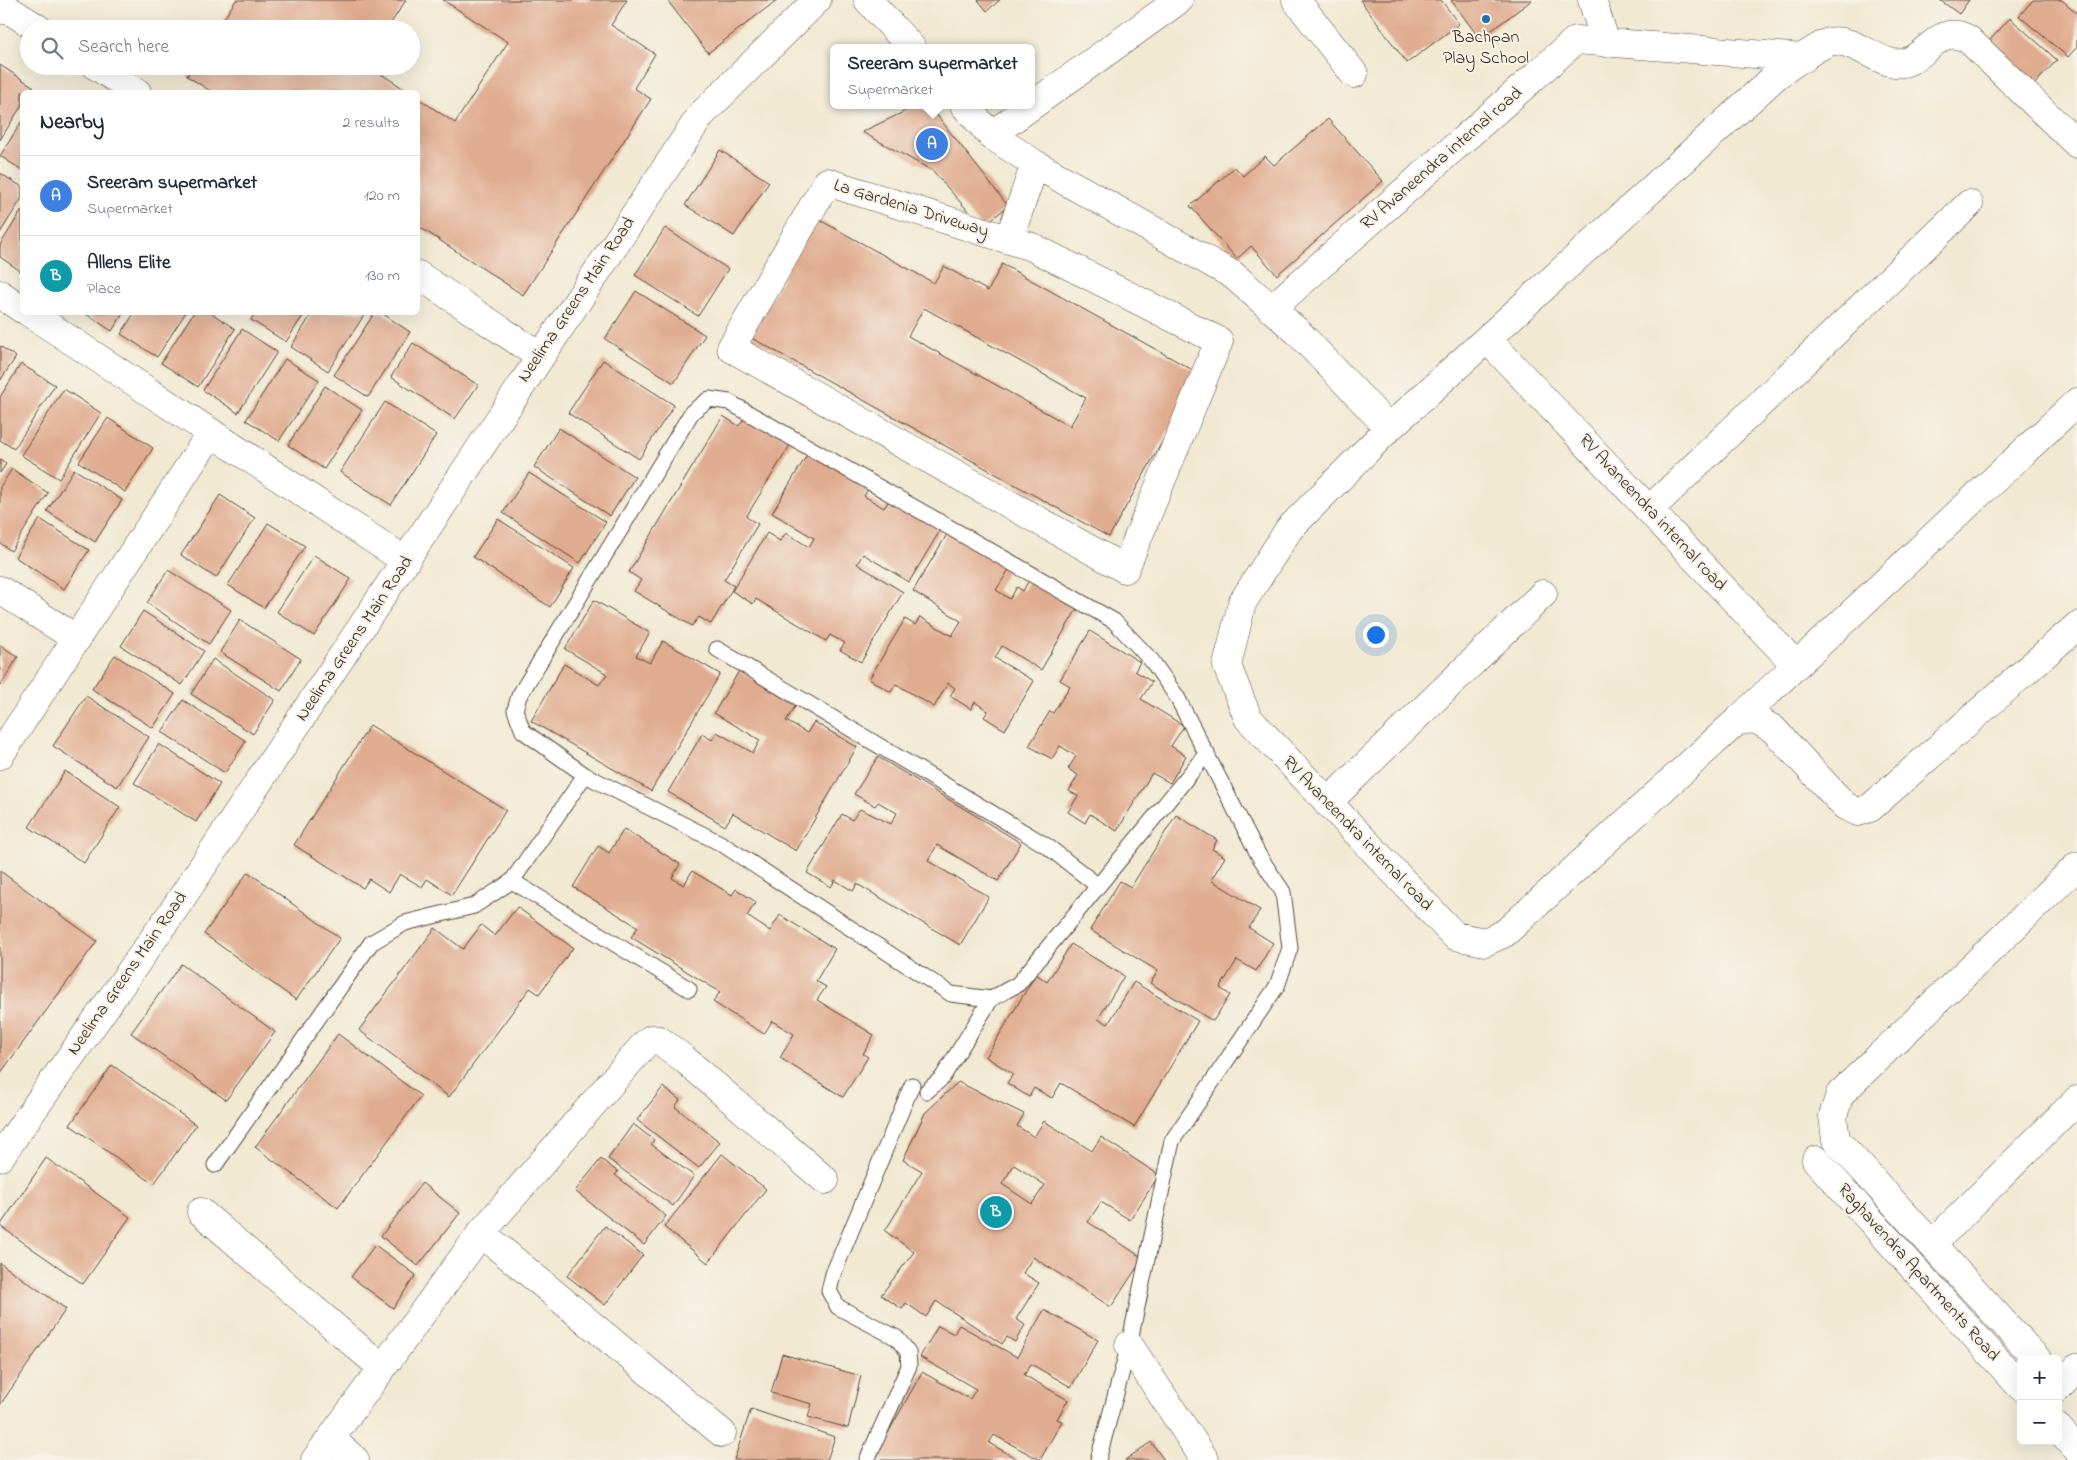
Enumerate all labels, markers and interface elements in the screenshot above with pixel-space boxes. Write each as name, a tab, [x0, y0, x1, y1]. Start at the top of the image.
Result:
marker: Bachpan Play School	[1480, 13, 1492, 25]
search box	[20, 20, 420, 75]
place label: Bachpan Play School	[1443, 25, 1529, 72]
icon: search	[38, 34, 66, 62]
text: Search here	[78, 34, 169, 61]
popup	[830, 44, 1035, 109]
text: Sreeram supermarket	[847, 51, 1018, 78]
text: Supermarket	[847, 78, 933, 102]
street label: RV Avaneendra internal road	[1355, 81, 1529, 237]
text: Nearby	[40, 108, 104, 138]
text: 2 results	[342, 111, 400, 135]
pin: A	[916, 125, 948, 163]
text: Sreeram supermarket	[87, 170, 257, 197]
street label: La Gardenia Driveway	[830, 173, 992, 245]
text: A	[51, 184, 61, 208]
text: 120 m	[364, 184, 400, 208]
text: Supermarket	[87, 197, 173, 221]
street label: Neelima Greens Main Road	[512, 212, 642, 388]
text: Allens Elite	[87, 250, 170, 277]
text: B	[51, 264, 61, 288]
text: 130 m	[365, 264, 400, 288]
text: Place	[87, 277, 121, 301]
street label: RV Avaneendra internal road	[1572, 428, 1732, 598]
street label: Neelima Greens Main Road	[290, 551, 420, 727]
your location	[1363, 622, 1389, 648]
street label: RV Avaneendra internal road	[1276, 750, 1438, 918]
street label: Neelima Greens Main Road	[62, 887, 194, 1061]
street label: Raghavendra Apartments Road	[1830, 1178, 2005, 1368]
pin: B	[980, 1193, 1012, 1231]
map controls	[2017, 1355, 2062, 1445]
button: +	[2017, 1355, 2062, 1400]
button: −	[2017, 1400, 2062, 1445]

